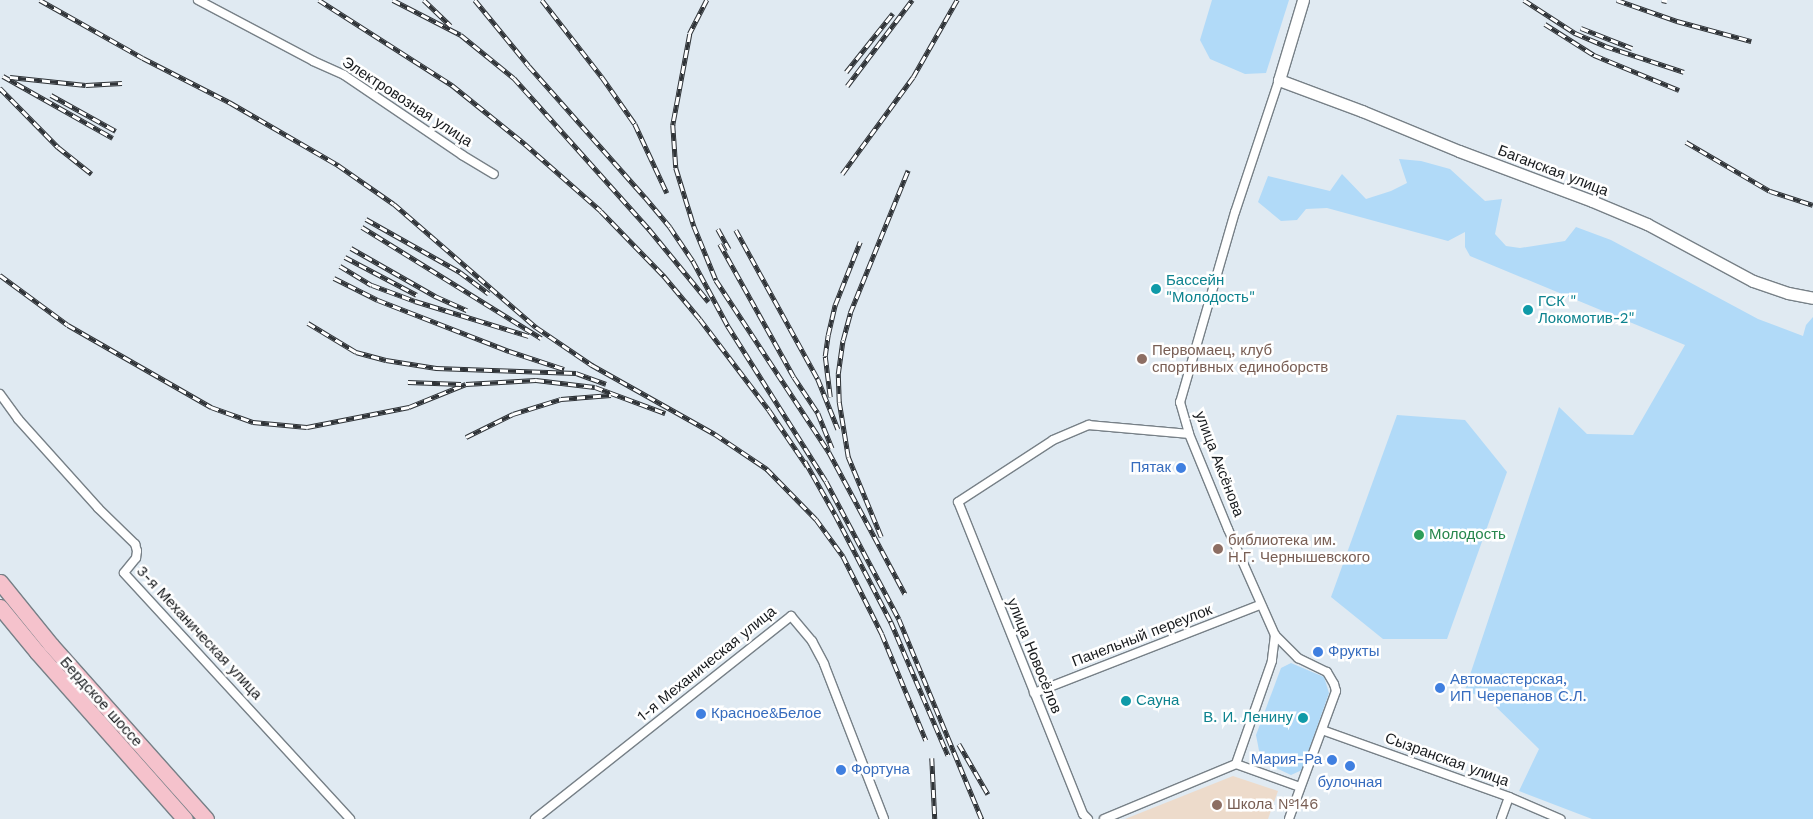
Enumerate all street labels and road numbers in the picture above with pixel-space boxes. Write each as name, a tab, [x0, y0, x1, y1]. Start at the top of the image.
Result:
street label: Электровозная улица	[339, 53, 475, 151]
street label: Баганская улица	[1495, 142, 1611, 200]
street label: улица Аксёнова	[1191, 409, 1247, 519]
street label: 3-я Механическая улица	[132, 562, 266, 704]
street label: улица Новосёлов	[1003, 596, 1065, 716]
street label: Панельный переулок	[1070, 601, 1214, 671]
street label: 1-я Механическая улица	[634, 603, 780, 725]
street label: Бердское шоссе	[56, 653, 146, 751]
street label: Сызранская улица	[1383, 729, 1511, 791]

